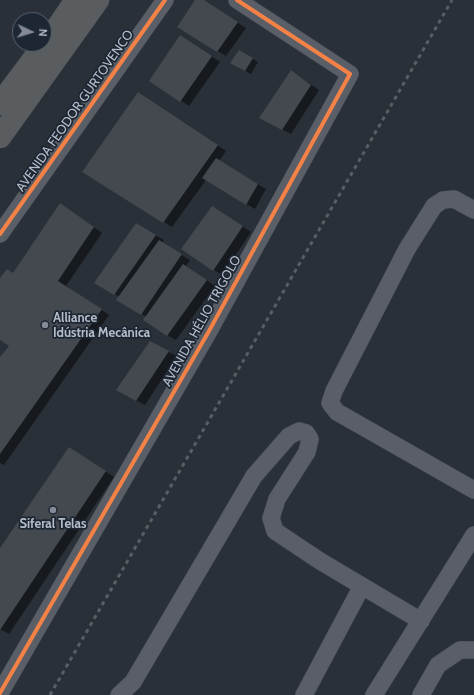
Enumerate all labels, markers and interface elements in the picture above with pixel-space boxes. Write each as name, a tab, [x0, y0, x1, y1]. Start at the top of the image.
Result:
north arrow	[12, 12, 52, 52]
street label: AVENIDA FEODOR GURTOVENCO	[13, 27, 137, 195]
street label: AVENIDA HÉLIO TRIGOLO	[159, 253, 245, 389]
place label: Alliance Idústria Mecânica	[53, 310, 150, 341]
marker: Alliance Idústria Mecânica	[40, 320, 50, 330]
marker: Siferal Telas	[48, 505, 58, 515]
place label: Siferal Telas	[19, 516, 87, 532]

